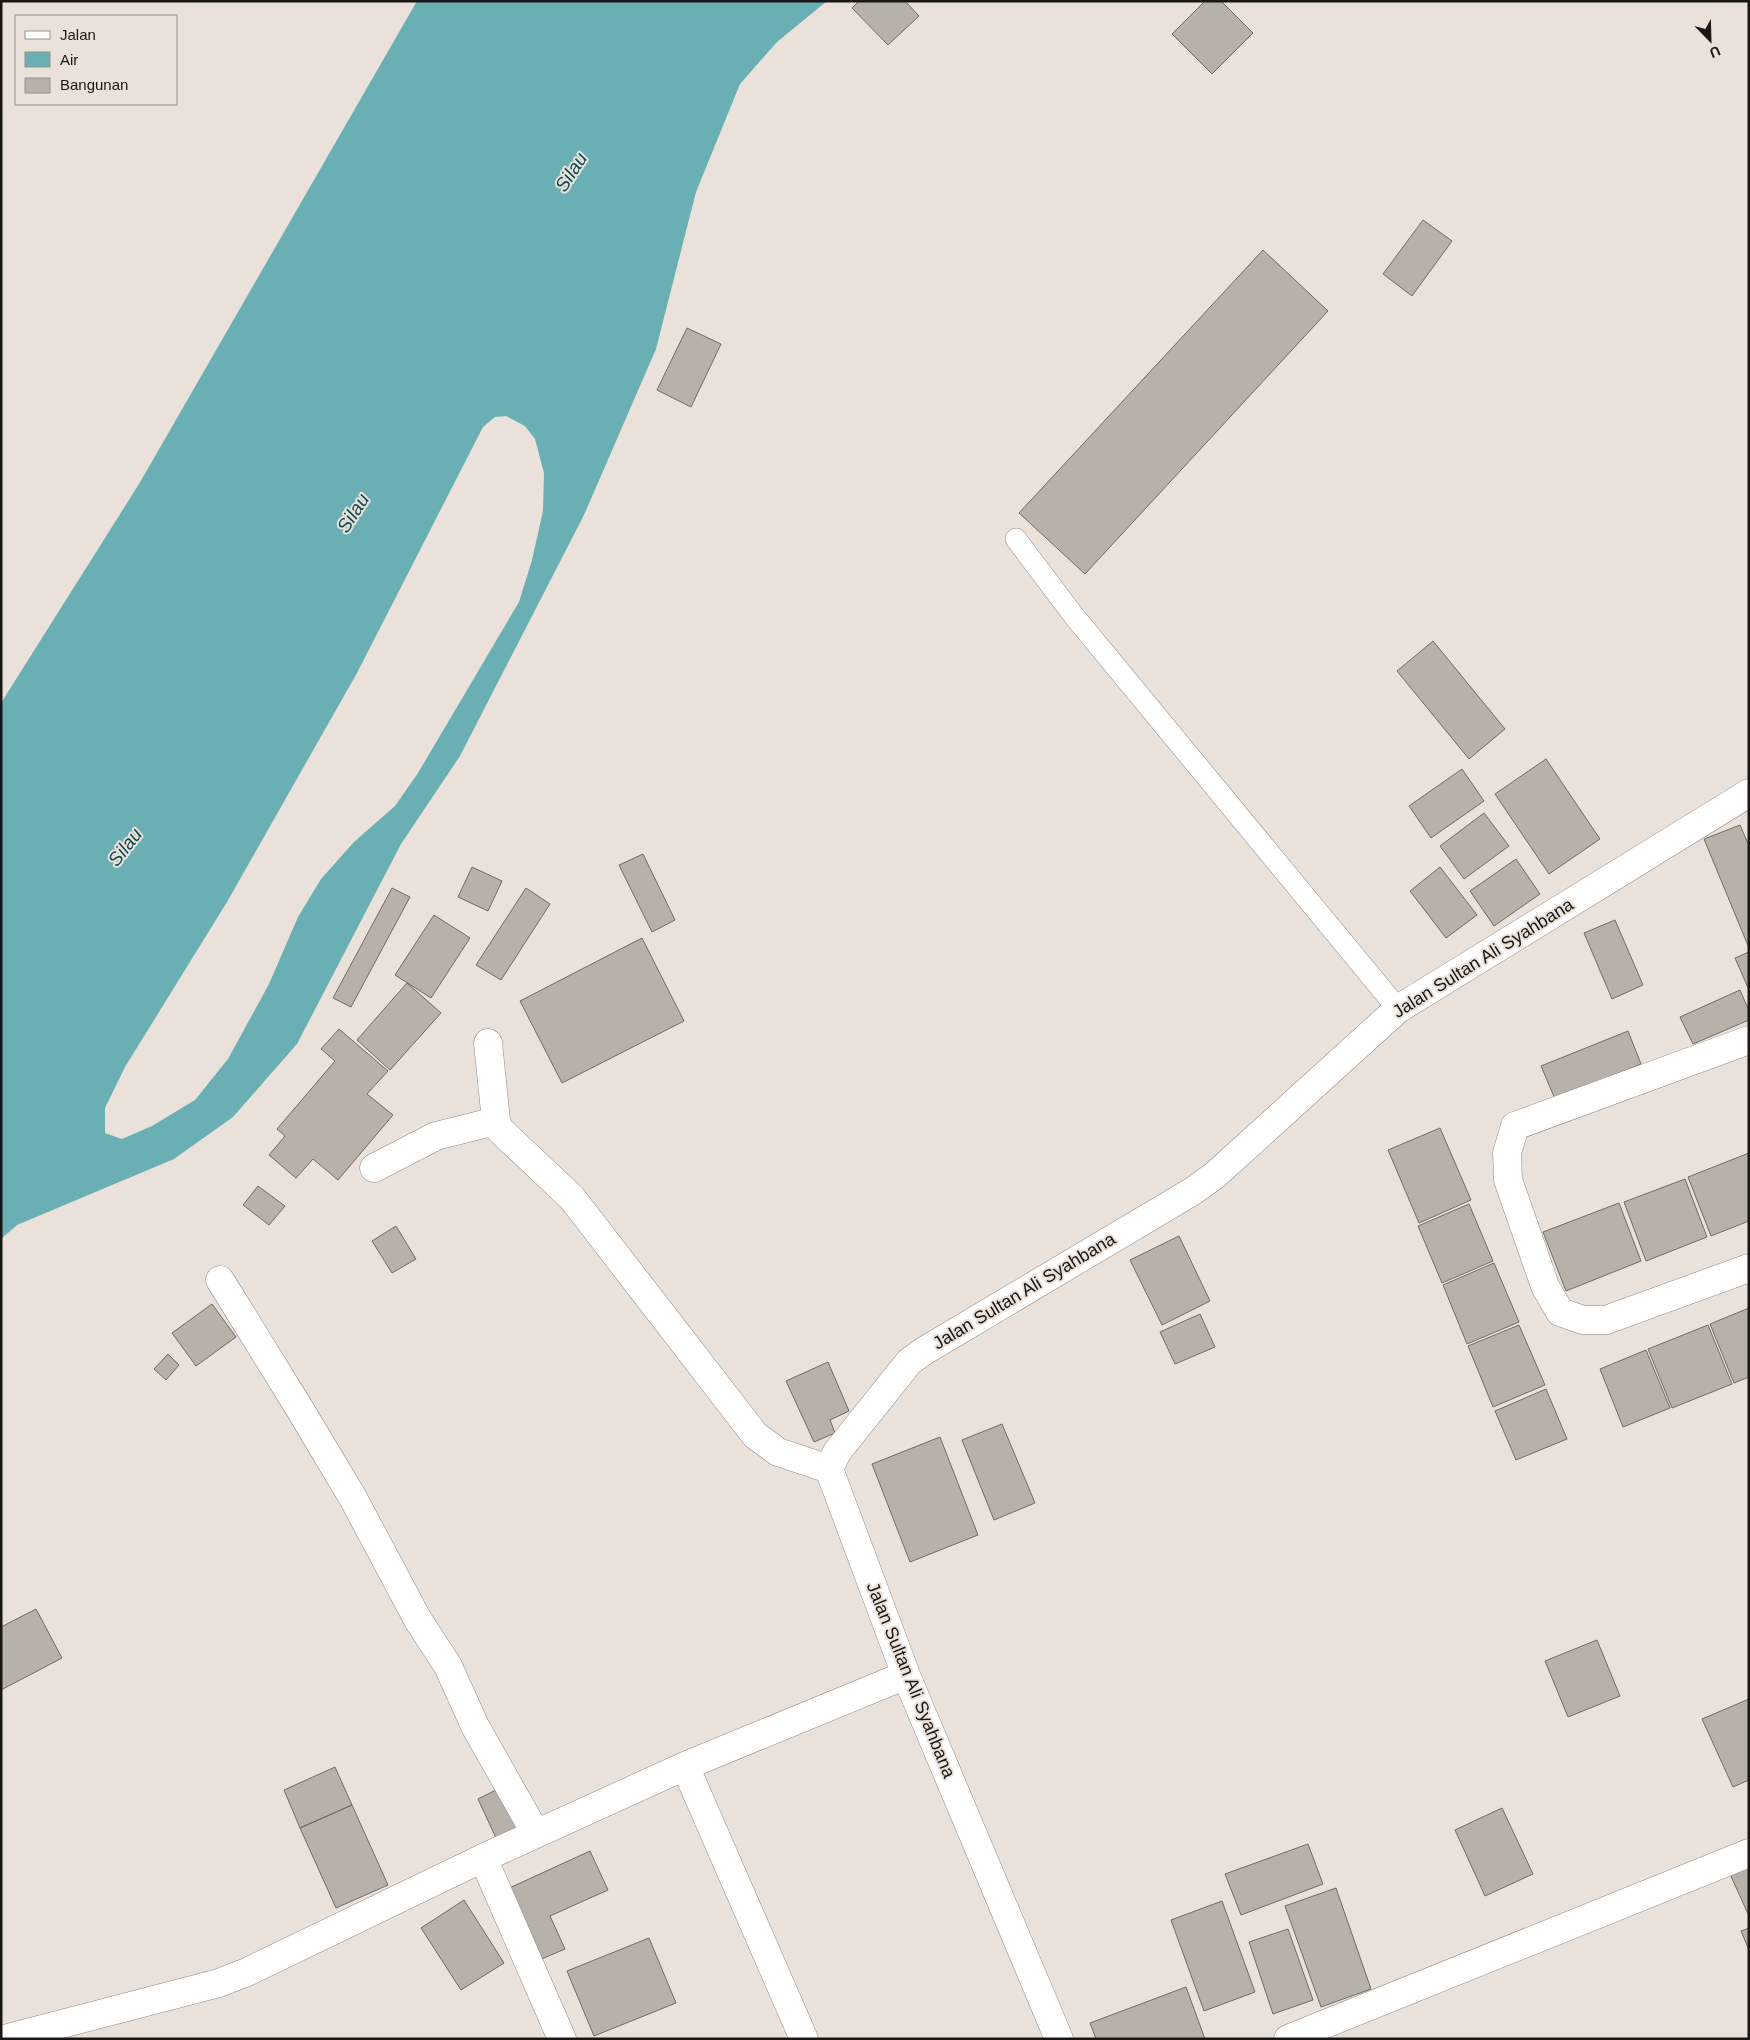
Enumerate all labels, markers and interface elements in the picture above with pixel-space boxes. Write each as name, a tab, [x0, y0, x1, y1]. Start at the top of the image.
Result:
legend	[15, 15, 178, 105]
north arrow	[1685, 15, 1735, 65]
text: Jalan	[60, 26, 96, 43]
text: U	[1707, 43, 1723, 61]
text: Air	[60, 51, 78, 68]
text: Bangunan	[60, 76, 128, 93]
water label: Silau	[551, 148, 592, 195]
water label: Silau	[333, 489, 374, 536]
water label: Silau	[104, 824, 147, 870]
street label: Jalan Sultan Ali Syahbana	[1389, 894, 1578, 1022]
street label: Jalan Sultan Ali Syahbana	[929, 1228, 1120, 1353]
street label: Jalan Sultan Ali Syahbana	[863, 1579, 960, 1782]

